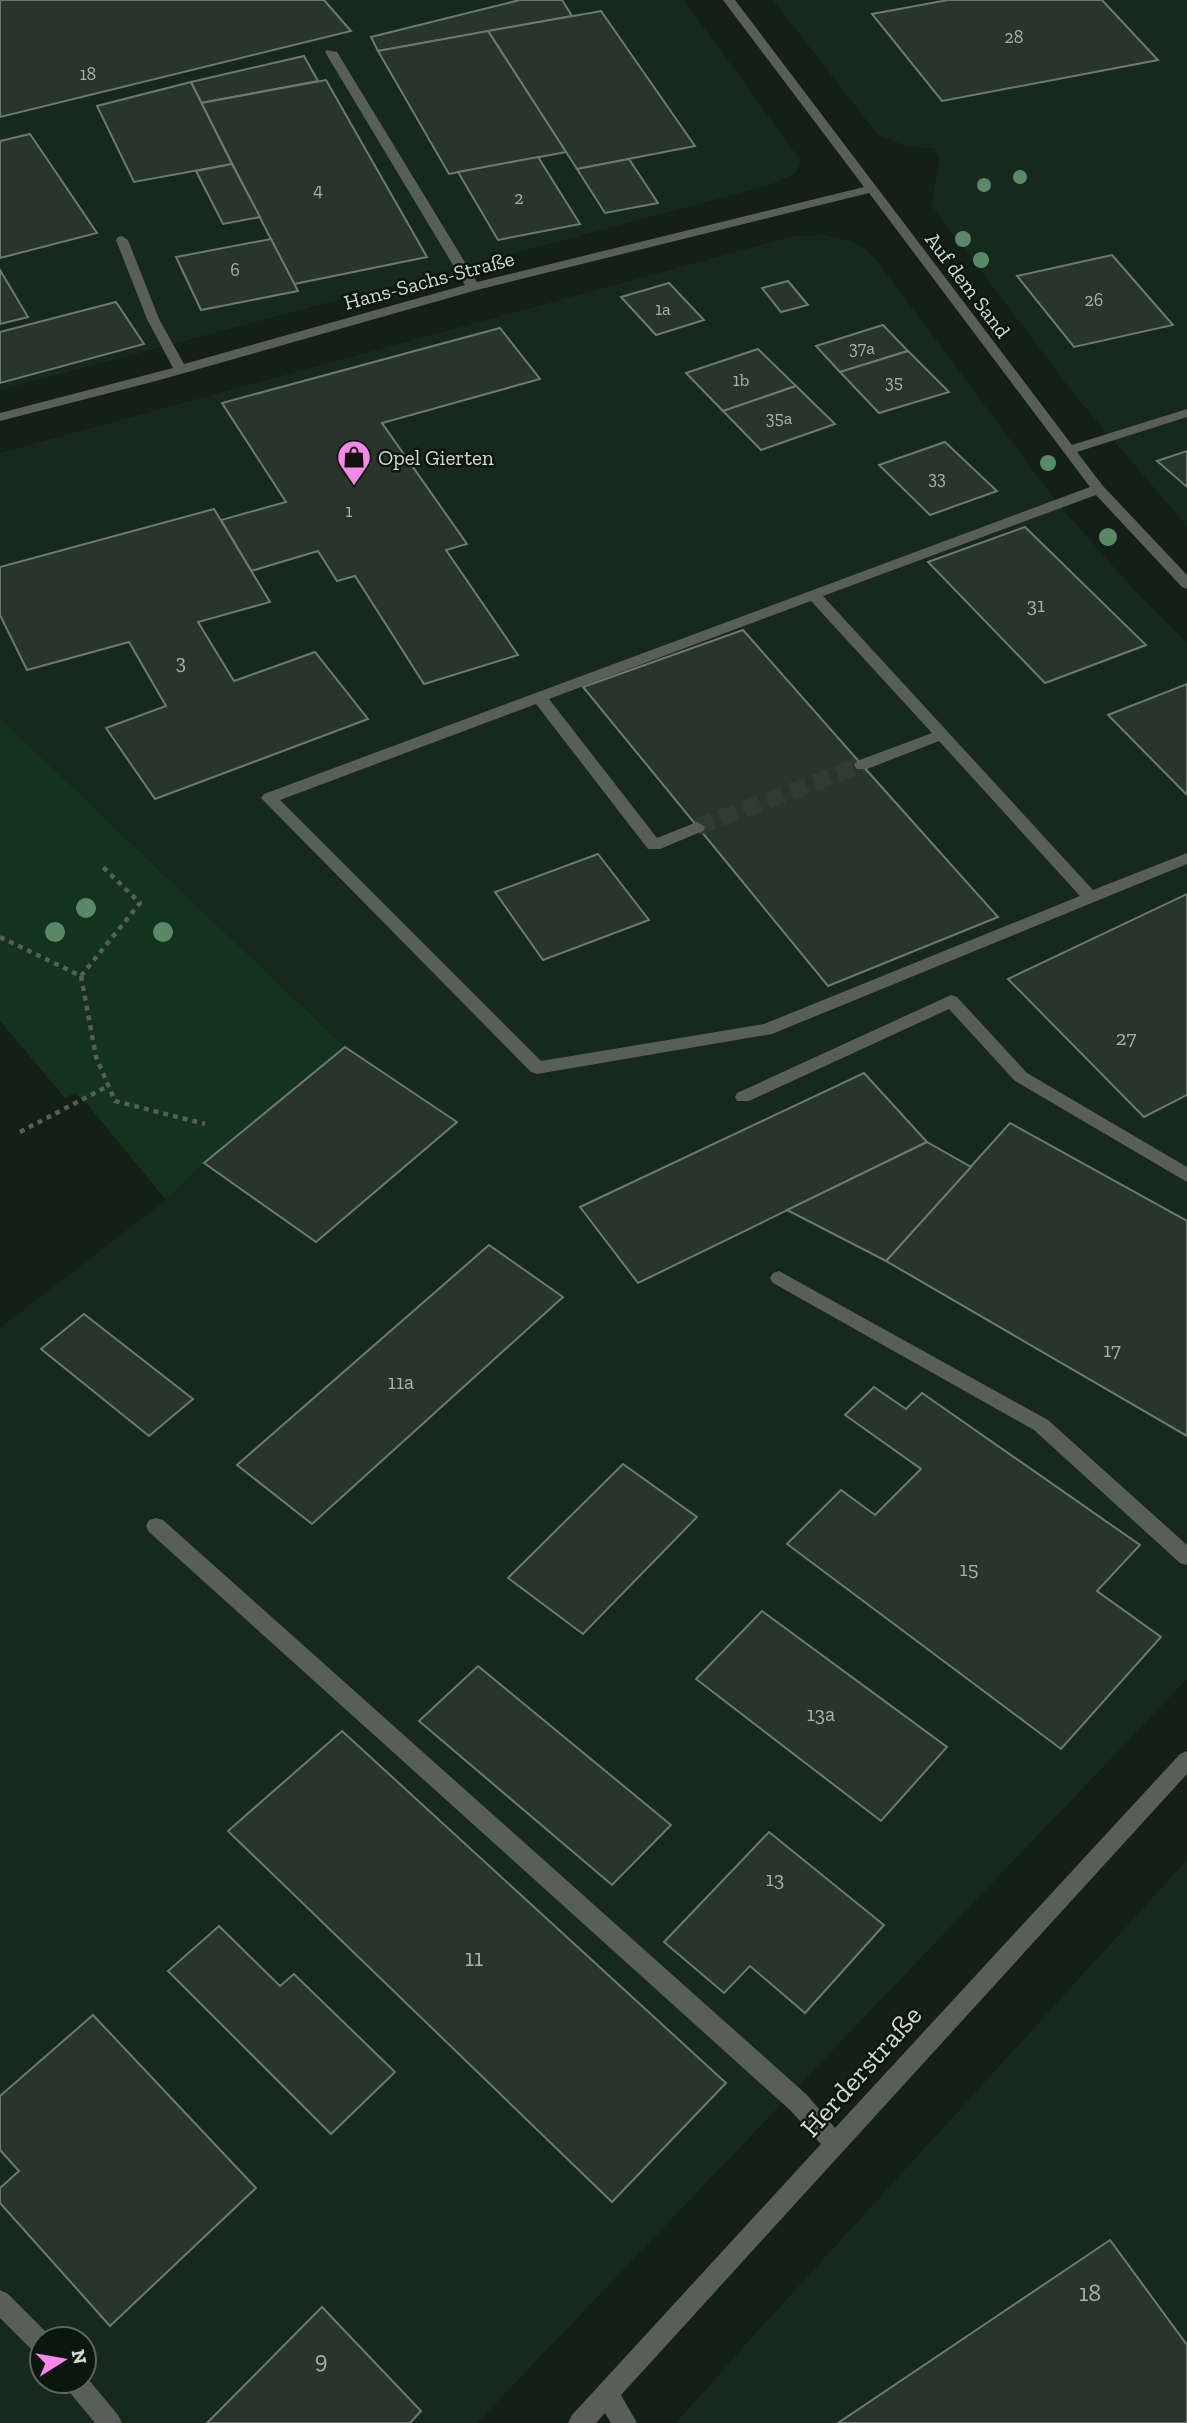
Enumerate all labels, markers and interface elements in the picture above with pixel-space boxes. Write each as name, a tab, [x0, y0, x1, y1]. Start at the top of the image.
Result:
house number: 28	[1005, 26, 1023, 48]
house number: 18	[80, 63, 96, 85]
house number: 4	[313, 179, 323, 201]
house number: 2	[514, 187, 524, 209]
street label: Auf dem Sand	[920, 227, 1016, 343]
street label: Hans-Sachs-Straße	[341, 245, 517, 315]
house number: 6	[230, 259, 240, 281]
house number: 26	[1085, 289, 1103, 311]
house number: 1a	[655, 298, 671, 320]
house number: 37a	[849, 337, 875, 359]
house number: 1b	[733, 369, 749, 391]
house number: 35	[885, 371, 903, 393]
house number: 35a	[766, 407, 793, 429]
shop icon: Opel Gierten	[335, 438, 373, 487]
place label: Opel Gierten	[378, 445, 494, 470]
house number: 33	[928, 467, 946, 489]
house number: 1	[346, 500, 353, 522]
house number: 31	[1027, 592, 1045, 617]
house number: 3	[176, 649, 186, 674]
house number: 27	[1116, 1025, 1136, 1050]
house number: 17	[1103, 1337, 1121, 1362]
house number: 11a	[388, 1369, 414, 1394]
house number: 15	[960, 1556, 978, 1581]
house number: 13a	[807, 1701, 835, 1726]
house number: 13	[766, 1866, 784, 1891]
house number: 11	[465, 1943, 483, 1972]
street label: Herderstraße	[794, 1999, 928, 2143]
house number: 18	[1079, 2278, 1101, 2307]
north arrow	[28, 2325, 98, 2395]
house number: 9	[315, 2345, 327, 2374]
text: N	[67, 2348, 92, 2366]

